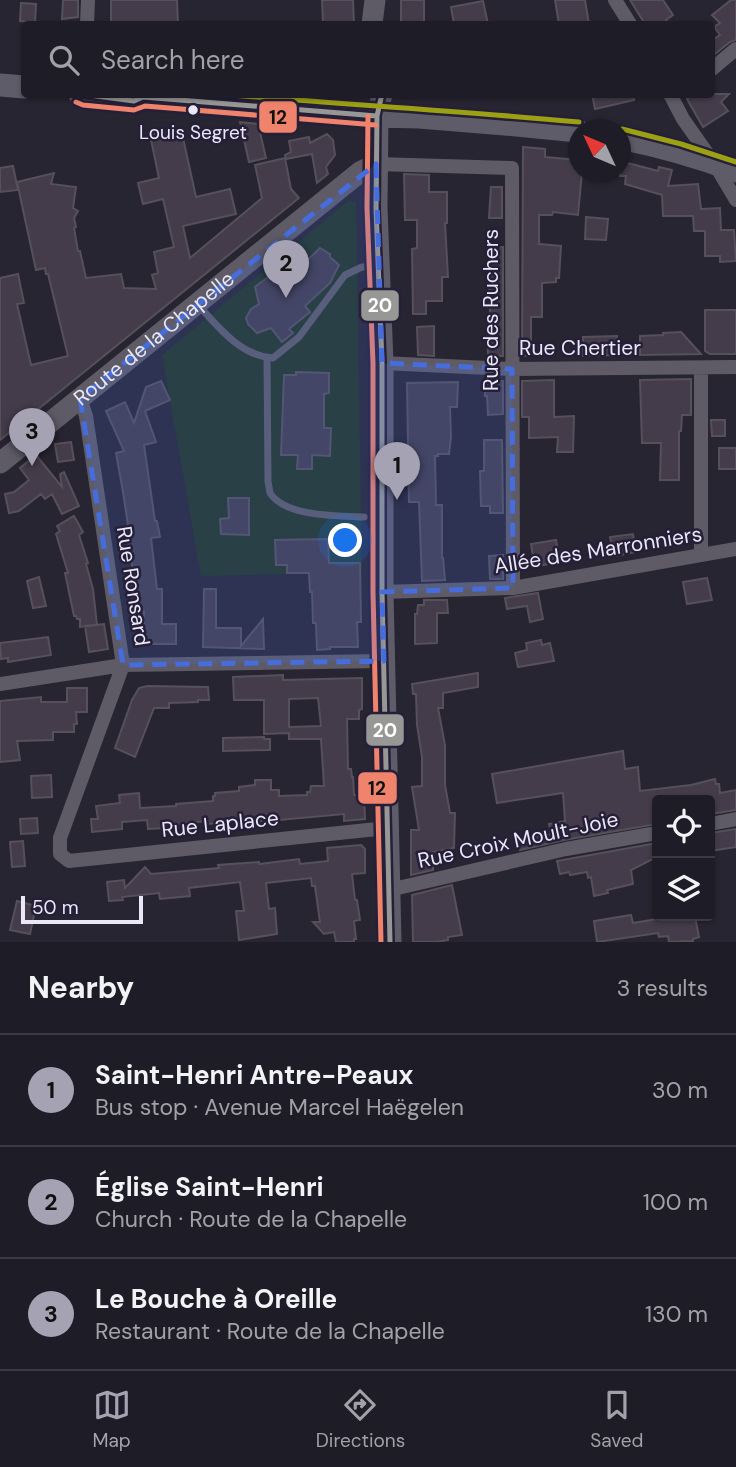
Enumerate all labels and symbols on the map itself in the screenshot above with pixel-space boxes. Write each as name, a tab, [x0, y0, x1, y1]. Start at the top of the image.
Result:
line badge: 12	[258, 100, 298, 134]
marker: Louis Segret	[186, 103, 200, 117]
text: 12	[269, 105, 287, 130]
north arrow	[568, 119, 631, 182]
place label: Louis Segret	[139, 120, 247, 145]
street label: Rue des Ruchers	[477, 229, 505, 391]
pin: 2	[263, 240, 309, 298]
street label: Route de la Chapelle	[68, 265, 240, 412]
line badge: 20	[360, 289, 400, 322]
text: 20	[368, 293, 392, 318]
street label: Rue Chertier	[519, 334, 641, 362]
pin: 3	[9, 408, 55, 466]
pin: 1	[374, 442, 420, 500]
street label: Allée des Marronniers	[492, 520, 704, 580]
your location	[328, 523, 362, 557]
street label: Rue Ronsard	[110, 524, 156, 648]
line badge: 20	[365, 713, 405, 747]
text: 20	[373, 718, 397, 743]
line badge: 12	[357, 771, 398, 805]
text: 12	[368, 776, 386, 801]
street label: Rue Laplace	[160, 804, 280, 844]
street label: Rue Croix Moult-Joie	[415, 805, 621, 875]
scale bar	[21, 893, 144, 925]

